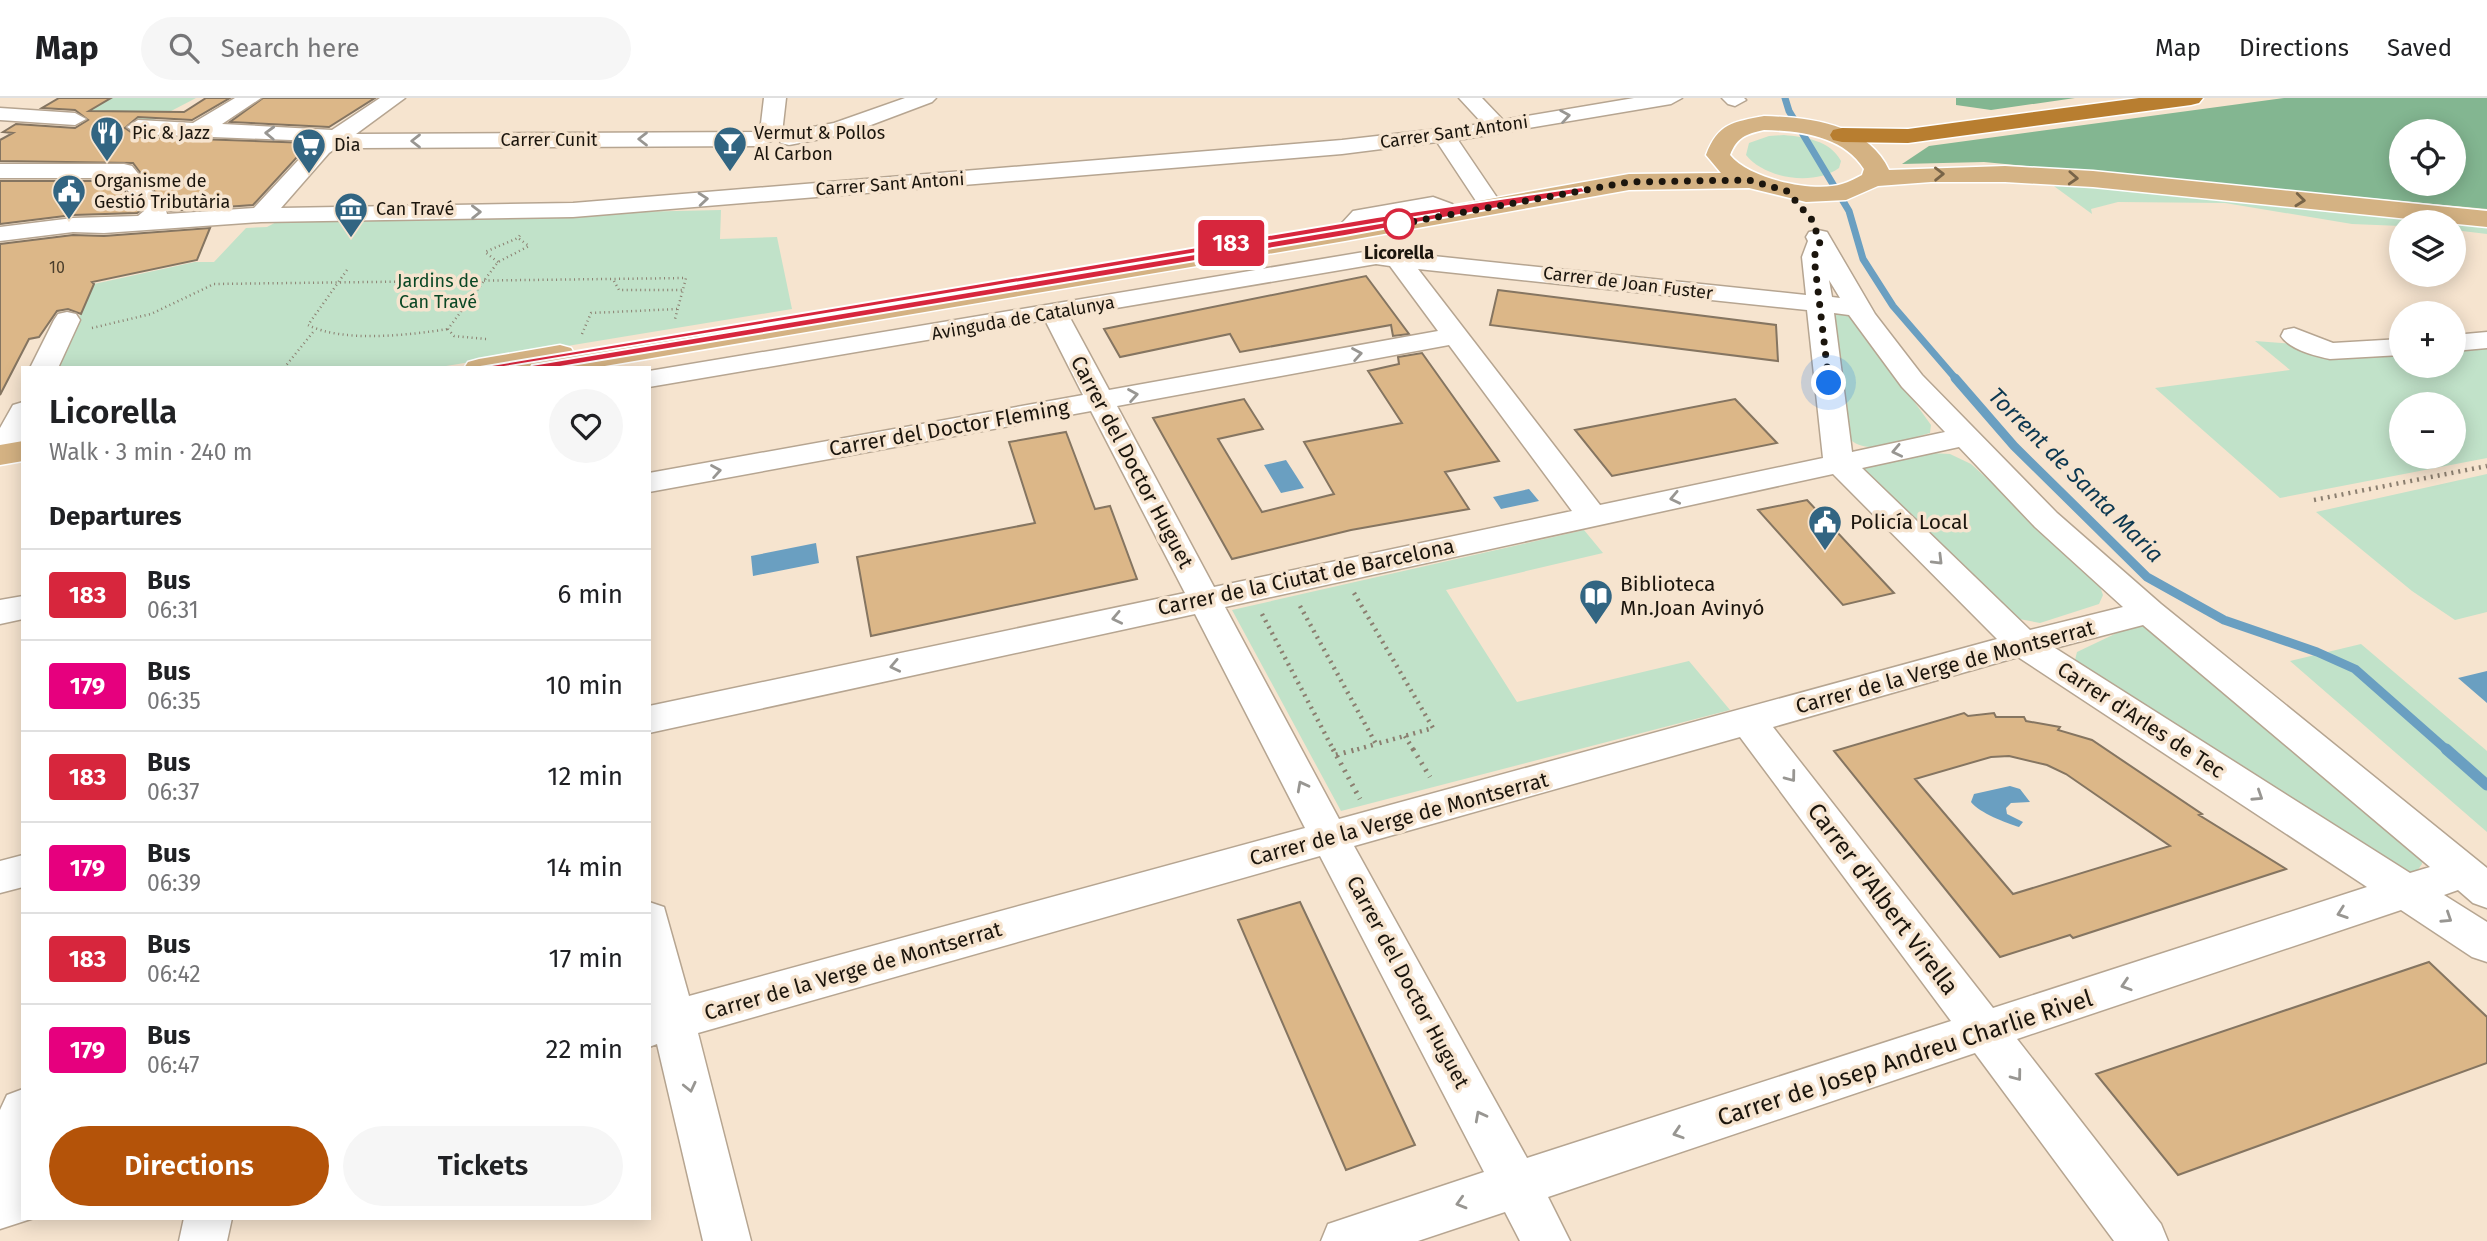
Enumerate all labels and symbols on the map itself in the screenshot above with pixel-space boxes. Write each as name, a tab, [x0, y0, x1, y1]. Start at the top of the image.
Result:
one-way arrow	[1559, 109, 1571, 124]
street label: Carrer Sant Antoni	[1379, 111, 1529, 153]
restaurant icon: Pic & Jazz	[88, 114, 126, 163]
place label: Pic & Jazz	[132, 122, 210, 144]
place label: Vermut & Pollos Al Carbon	[754, 122, 885, 165]
bar icon: Vermut & Pollos Al Carbon	[711, 124, 749, 173]
one-way arrow	[264, 126, 275, 141]
supermarket icon: Dia	[290, 126, 328, 175]
street label: Carrer Cunit	[501, 129, 598, 151]
one-way arrow	[637, 131, 648, 147]
one-way arrow	[410, 133, 420, 149]
place label: Dia	[334, 134, 360, 156]
one-way arrow	[1934, 166, 1945, 182]
street label: Carrer Sant Antoni	[815, 168, 965, 200]
place label: Organisme de Gestió Tributària	[94, 170, 230, 213]
one-way arrow	[2068, 170, 2079, 185]
public building icon: Organisme de Gestió Tributària	[50, 172, 88, 221]
museum icon: Can Travé	[332, 190, 370, 239]
one-way arrow	[698, 192, 709, 207]
one-way arrow	[2295, 192, 2306, 207]
place label: Can Travé	[376, 198, 454, 220]
one-way arrow	[471, 204, 482, 219]
marker: Licorella	[1384, 209, 1414, 239]
line badge: 183	[1191, 220, 1271, 266]
place label: Licorella	[1364, 242, 1434, 264]
house number: 10	[49, 258, 65, 277]
street label: Carrer de Joan Fuster	[1542, 262, 1714, 304]
park label: Jardins de Can Travé	[397, 270, 479, 313]
street label: Avinguda de Catalunya	[930, 291, 1116, 345]
one-way arrow	[1351, 347, 1363, 362]
street label: Carrer del Doctor Huguet	[1065, 351, 1199, 573]
your location	[1811, 365, 1846, 400]
water label: Torrent de Santa Maria	[1983, 382, 2169, 568]
one-way arrow	[1127, 388, 1139, 403]
street label: Carrer del Doctor Fleming	[827, 394, 1071, 462]
one-way arrow	[1891, 442, 1903, 457]
one-way arrow	[710, 464, 722, 479]
one-way arrow	[1669, 490, 1681, 504]
public building icon: Policía Local	[1806, 503, 1844, 552]
place label: Policía Local	[1850, 509, 1968, 535]
street label: Carrer de la Ciutat de Barcelona	[1155, 533, 1457, 621]
one-way arrow	[1930, 552, 1943, 565]
place label: Biblioteca Mn.Joan Avinyó	[1620, 571, 1764, 621]
library icon: Biblioteca Mn.Joan Avinyó	[1577, 577, 1615, 626]
one-way arrow	[1111, 610, 1123, 624]
street label: Carrer de la Verge de Montserrat	[1793, 614, 2098, 719]
street label: Carrer d'Arles de Tec	[2053, 656, 2229, 784]
one-way arrow	[889, 658, 901, 673]
street label: Carrer de la Verge de Montserrat	[1247, 766, 1552, 871]
one-way arrow	[1783, 769, 1796, 782]
one-way arrow	[1297, 781, 1311, 793]
one-way arrow	[2250, 787, 2263, 800]
street label: Carrer d'Albert Virella	[1802, 798, 1964, 1000]
street label: Carrer del Doctor Huguet	[1341, 871, 1475, 1093]
one-way arrow	[2336, 905, 2349, 919]
one-way arrow	[2439, 910, 2452, 922]
street label: Carrer de la Verge de Montserrat	[701, 916, 1005, 1026]
one-way arrow	[2120, 977, 2133, 991]
street label: Carrer de Josep Andreu Charlie Rivel	[1714, 984, 2096, 1132]
one-way arrow	[2009, 1068, 2022, 1080]
one-way arrow	[682, 1081, 696, 1093]
one-way arrow	[1475, 1110, 1488, 1123]
one-way arrow	[1672, 1125, 1684, 1140]
one-way arrow	[1455, 1195, 1467, 1210]

